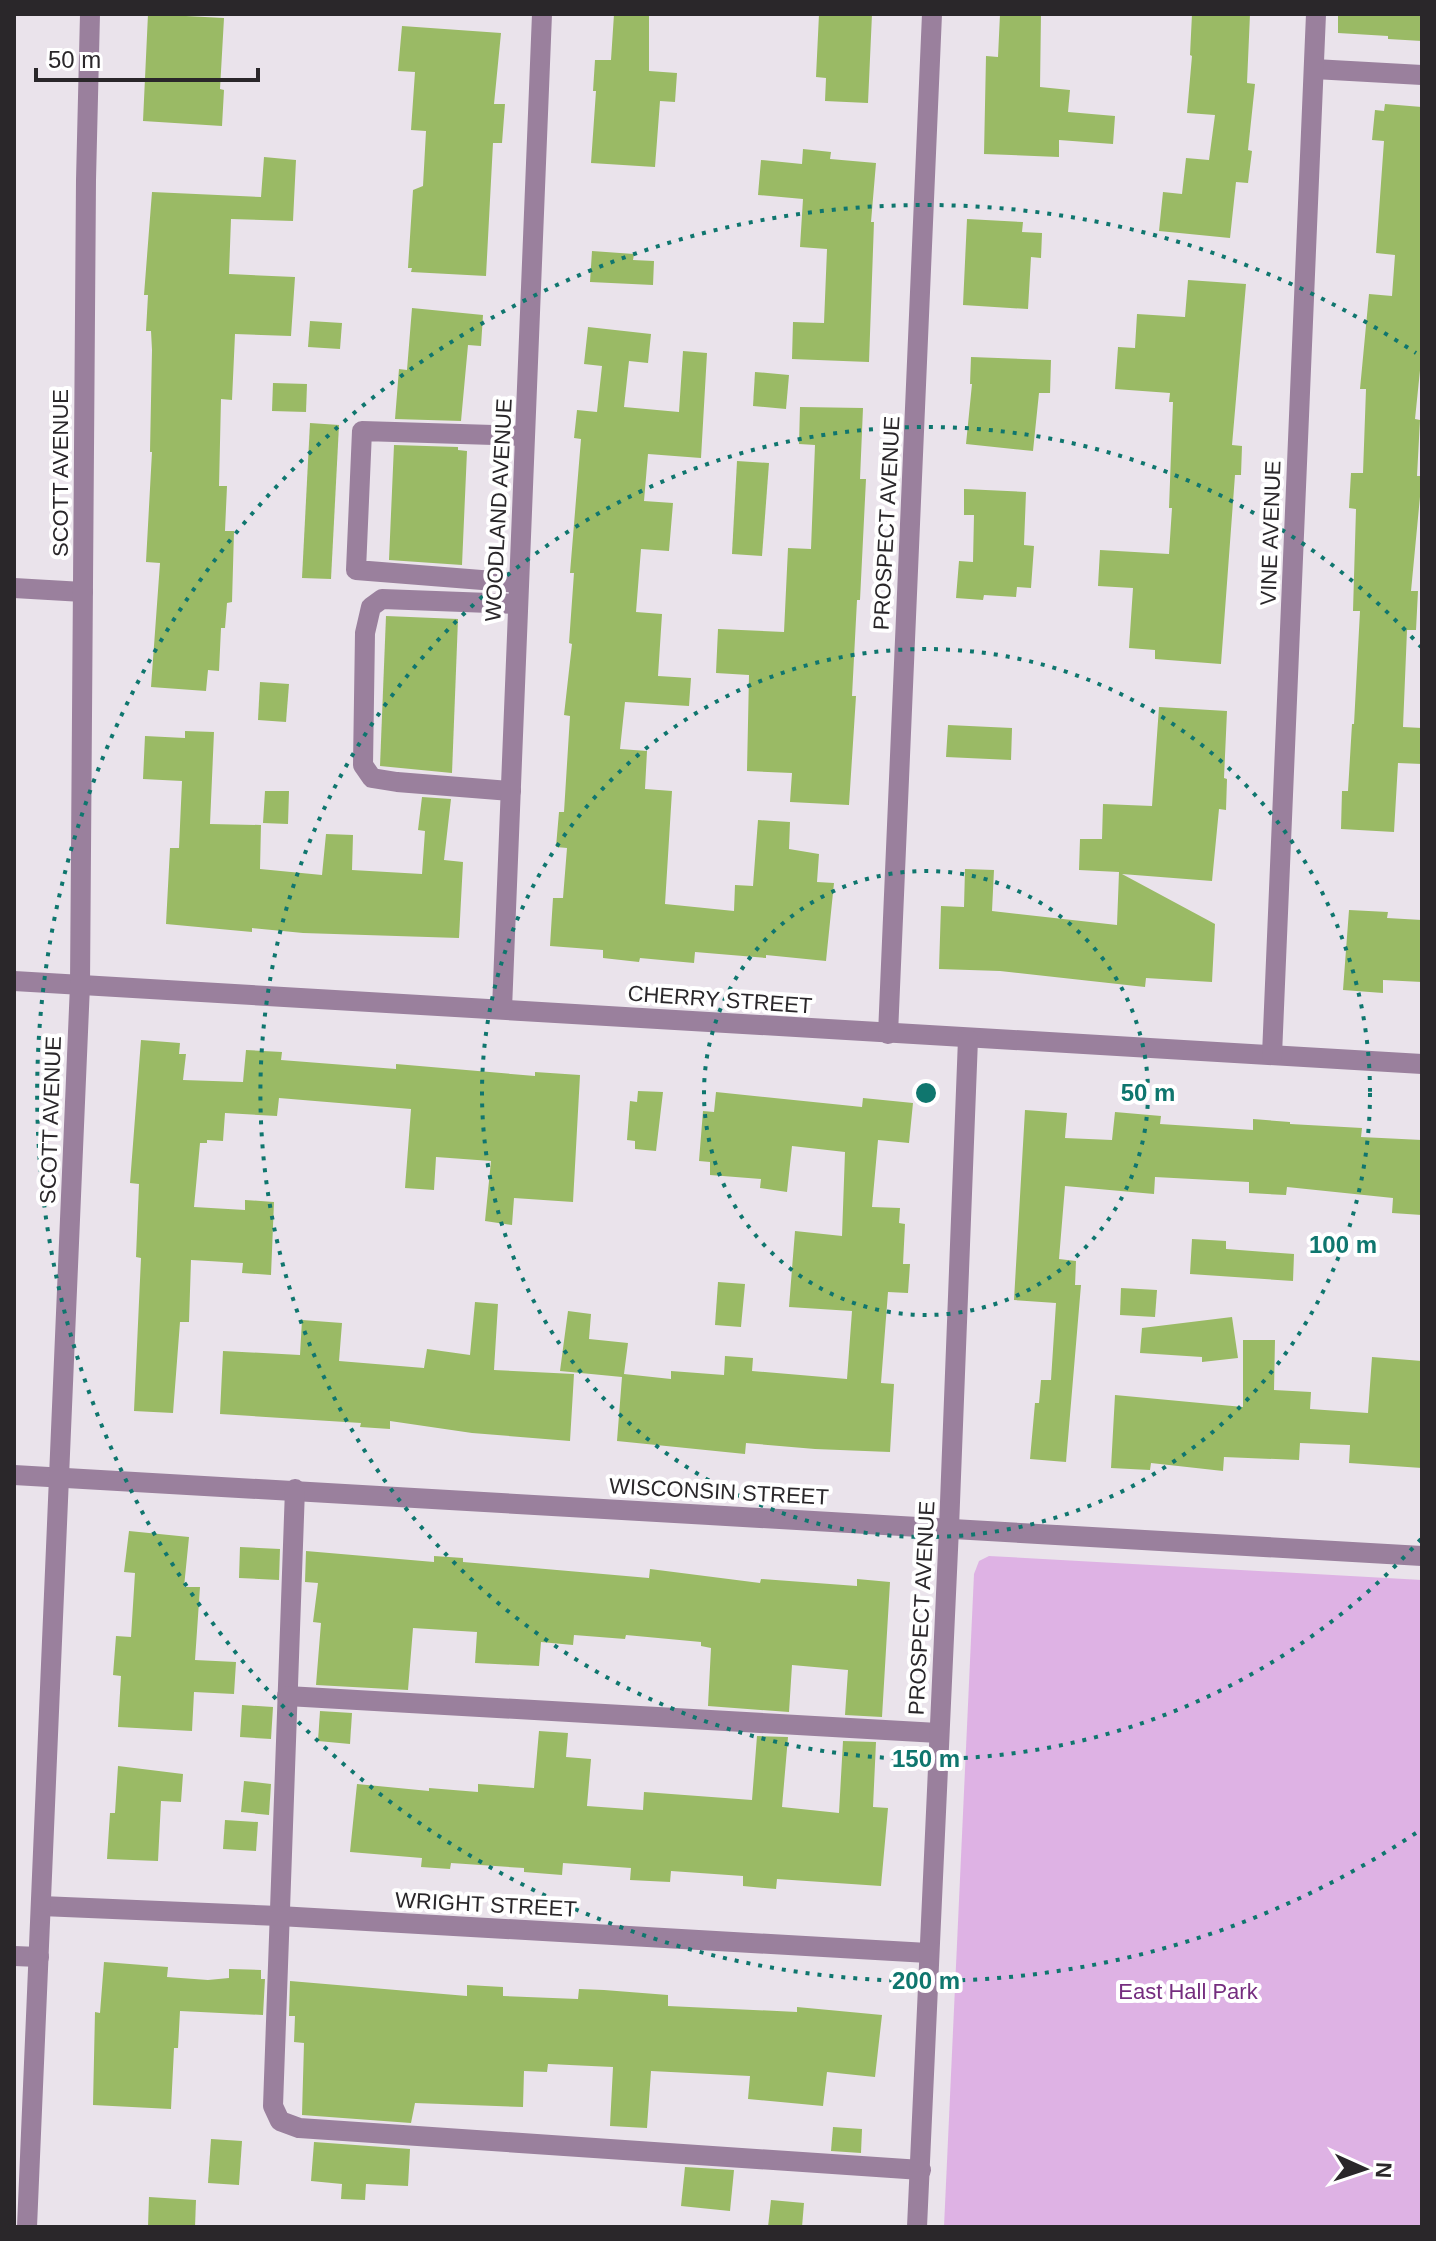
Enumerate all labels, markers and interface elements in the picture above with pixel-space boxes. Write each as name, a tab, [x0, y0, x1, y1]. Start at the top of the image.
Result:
scale bar	[36, 32, 258, 82]
text: 50 m	[48, 46, 101, 73]
street label: SCOTT AVENUE	[48, 389, 73, 557]
street label: WOODLAND AVENUE	[480, 398, 517, 622]
street label: PROSPECT AVENUE	[868, 415, 905, 631]
street label: VINE AVENUE	[1255, 460, 1286, 606]
street label: CHERRY STREET	[627, 981, 813, 1018]
street label: SCOTT AVENUE	[35, 1036, 66, 1204]
centre of rings	[912, 1079, 940, 1107]
text: 50 m	[1121, 1079, 1175, 1106]
text: 100 m	[1309, 1231, 1377, 1258]
street label: WISCONSIN STREET	[608, 1473, 829, 1510]
street label: PROSPECT AVENUE	[903, 1500, 940, 1716]
text: 150 m	[892, 1745, 960, 1772]
street label: WRIGHT STREET	[395, 1887, 577, 1922]
text: 200 m	[892, 1967, 960, 1994]
park label: East Hall Park	[1118, 1979, 1259, 2004]
north arrow	[1324, 2129, 1404, 2209]
text: N	[1371, 2161, 1396, 2179]

